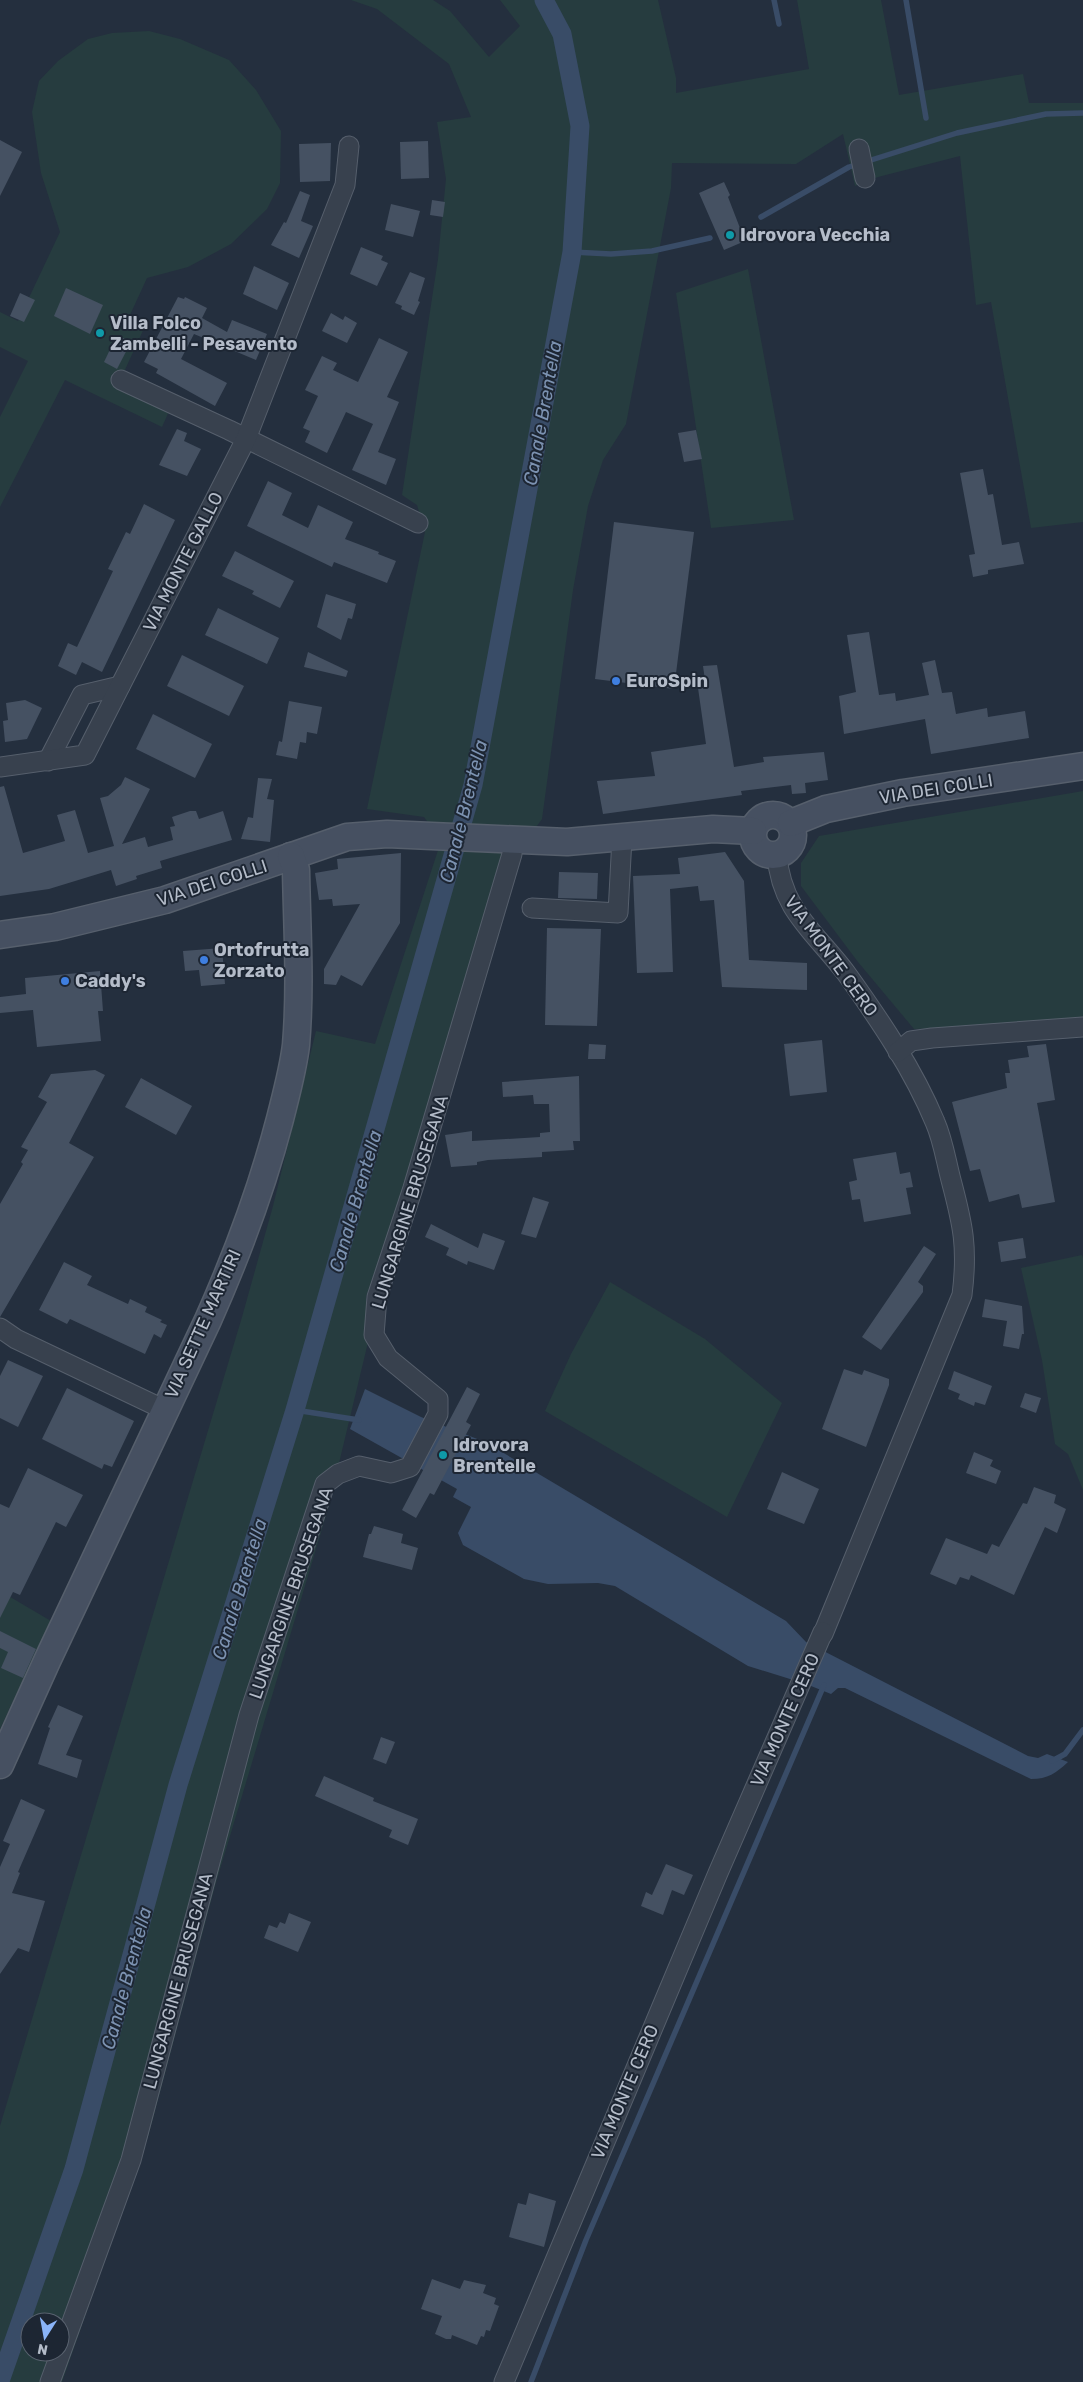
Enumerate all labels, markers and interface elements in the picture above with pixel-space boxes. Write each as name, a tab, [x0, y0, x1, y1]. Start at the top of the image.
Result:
place label: Idrovora Vecchia	[740, 224, 890, 246]
marker: Idrovora Vecchia	[724, 229, 736, 241]
place label: Villa Folco Zambelli - Pesavento	[110, 312, 298, 355]
marker: Villa Folco Zambelli - Pesavento	[94, 327, 106, 339]
water label: Canale Brentella	[518, 339, 567, 487]
street label: VIA MONTE GALLO	[138, 489, 228, 635]
place label: EuroSpin	[626, 670, 708, 692]
marker: EuroSpin	[610, 675, 622, 687]
water label: Canale Brentella	[435, 737, 492, 885]
street label: VIA DEI COLLI	[878, 769, 994, 809]
street label: VIA DEI COLLI	[154, 855, 270, 911]
street label: VIA MONTE CERO	[780, 891, 882, 1021]
place label: Ortofrutta Zorzato	[214, 939, 309, 982]
marker: Ortofrutta Zorzato	[198, 954, 210, 966]
place label: Caddy's	[75, 970, 146, 992]
marker: Caddy's	[59, 975, 71, 987]
street label: LUNGARGINE BRUSEGANA	[367, 1092, 453, 1312]
water label: Canale Brentella	[324, 1128, 387, 1275]
street label: VIA SETTE MARTIRI	[160, 1246, 246, 1402]
place label: Idrovora Brentelle	[453, 1434, 536, 1477]
marker: Idrovora Brentelle	[437, 1449, 449, 1461]
street label: LUNGARGINE BRUSEGANA	[244, 1484, 338, 1702]
water label: Canale Brentella	[207, 1516, 272, 1663]
street label: VIA MONTE CERO	[746, 1650, 824, 1790]
street label: LUNGARGINE BRUSEGANA	[139, 1871, 217, 2091]
water label: Canale Brentella	[96, 1904, 157, 2052]
street label: VIA MONTE CERO	[587, 2021, 663, 2163]
north arrow	[20, 2312, 70, 2362]
text: N	[36, 2340, 49, 2359]

